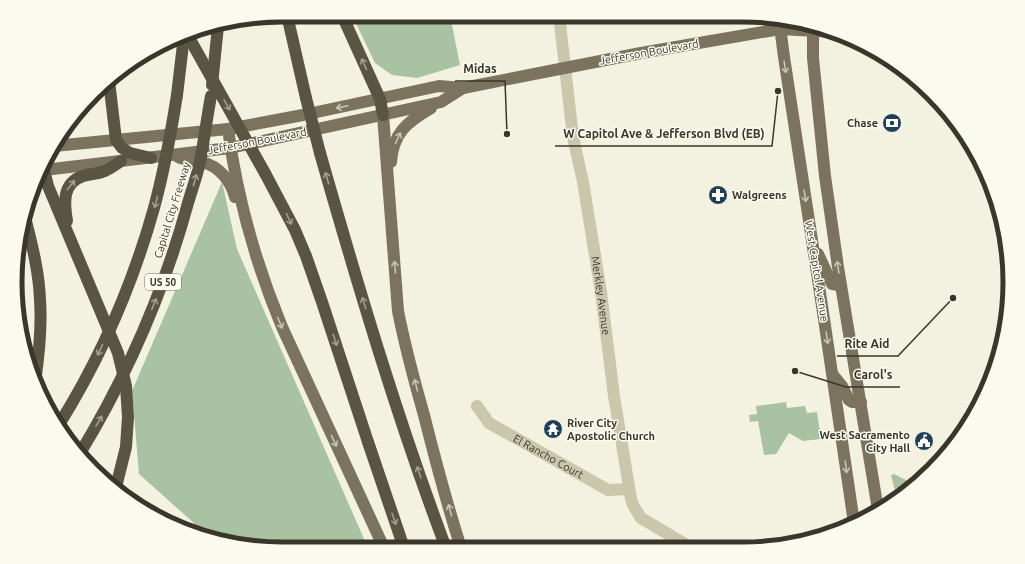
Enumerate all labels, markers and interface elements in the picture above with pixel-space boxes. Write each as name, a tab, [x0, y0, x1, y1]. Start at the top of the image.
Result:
street label: Jefferson Boulevard	[599, 37, 699, 67]
callout: Midas	[455, 57, 505, 81]
one-way arrow	[360, 58, 367, 70]
one-way arrow	[781, 60, 789, 73]
text: Midas	[463, 62, 497, 75]
one-way arrow	[224, 98, 232, 110]
one-way arrow	[336, 103, 349, 111]
bank icon: Chase	[881, 112, 903, 134]
place label: Chase	[847, 117, 878, 129]
callout: W Capitol Ave & Jefferson Blvd (EB)	[555, 122, 772, 146]
street label: Jefferson Boulevard	[207, 126, 307, 156]
text: W Capitol Ave & Jefferson Blvd (EB)	[563, 127, 765, 141]
one-way arrow	[395, 132, 402, 144]
street label: Capital City Freeway	[152, 160, 193, 259]
one-way arrow	[323, 172, 331, 185]
one-way arrow	[192, 174, 199, 187]
one-way arrow	[67, 180, 75, 191]
pharmacy icon: Walgreens	[707, 184, 729, 206]
place label: Walgreens	[732, 189, 787, 201]
one-way arrow	[801, 189, 809, 202]
one-way arrow	[151, 195, 159, 208]
one-way arrow	[286, 212, 294, 224]
street label: West Capitol Avenue	[803, 219, 831, 323]
street label: Merkley Avenue	[589, 256, 612, 336]
one-way arrow	[834, 260, 842, 273]
one-way arrow	[391, 261, 398, 274]
road number: US 50	[145, 274, 181, 290]
one-way arrow	[360, 297, 367, 310]
one-way arrow	[151, 298, 159, 310]
one-way arrow	[277, 316, 285, 328]
one-way arrow	[823, 331, 831, 344]
callout: Rite Aid	[837, 332, 898, 356]
one-way arrow	[331, 334, 339, 346]
text: Rite Aid	[845, 337, 889, 350]
one-way arrow	[96, 343, 103, 355]
callout: Carol's	[846, 363, 900, 387]
text: Carol's	[854, 368, 893, 381]
one-way arrow	[411, 379, 419, 392]
one-way arrow	[96, 415, 104, 427]
place label: River City Apostolic Church	[567, 417, 655, 442]
temple icon: River City Apostolic Church	[542, 418, 564, 440]
place label: West Sacramento City Hall	[819, 429, 911, 454]
public building icon: West Sacramento City Hall	[913, 430, 935, 452]
street label: El Rancho Court	[511, 432, 586, 481]
one-way arrow	[331, 435, 339, 447]
one-way arrow	[842, 460, 850, 473]
one-way arrow	[414, 466, 422, 478]
one-way arrow	[446, 504, 453, 517]
one-way arrow	[390, 512, 398, 524]

